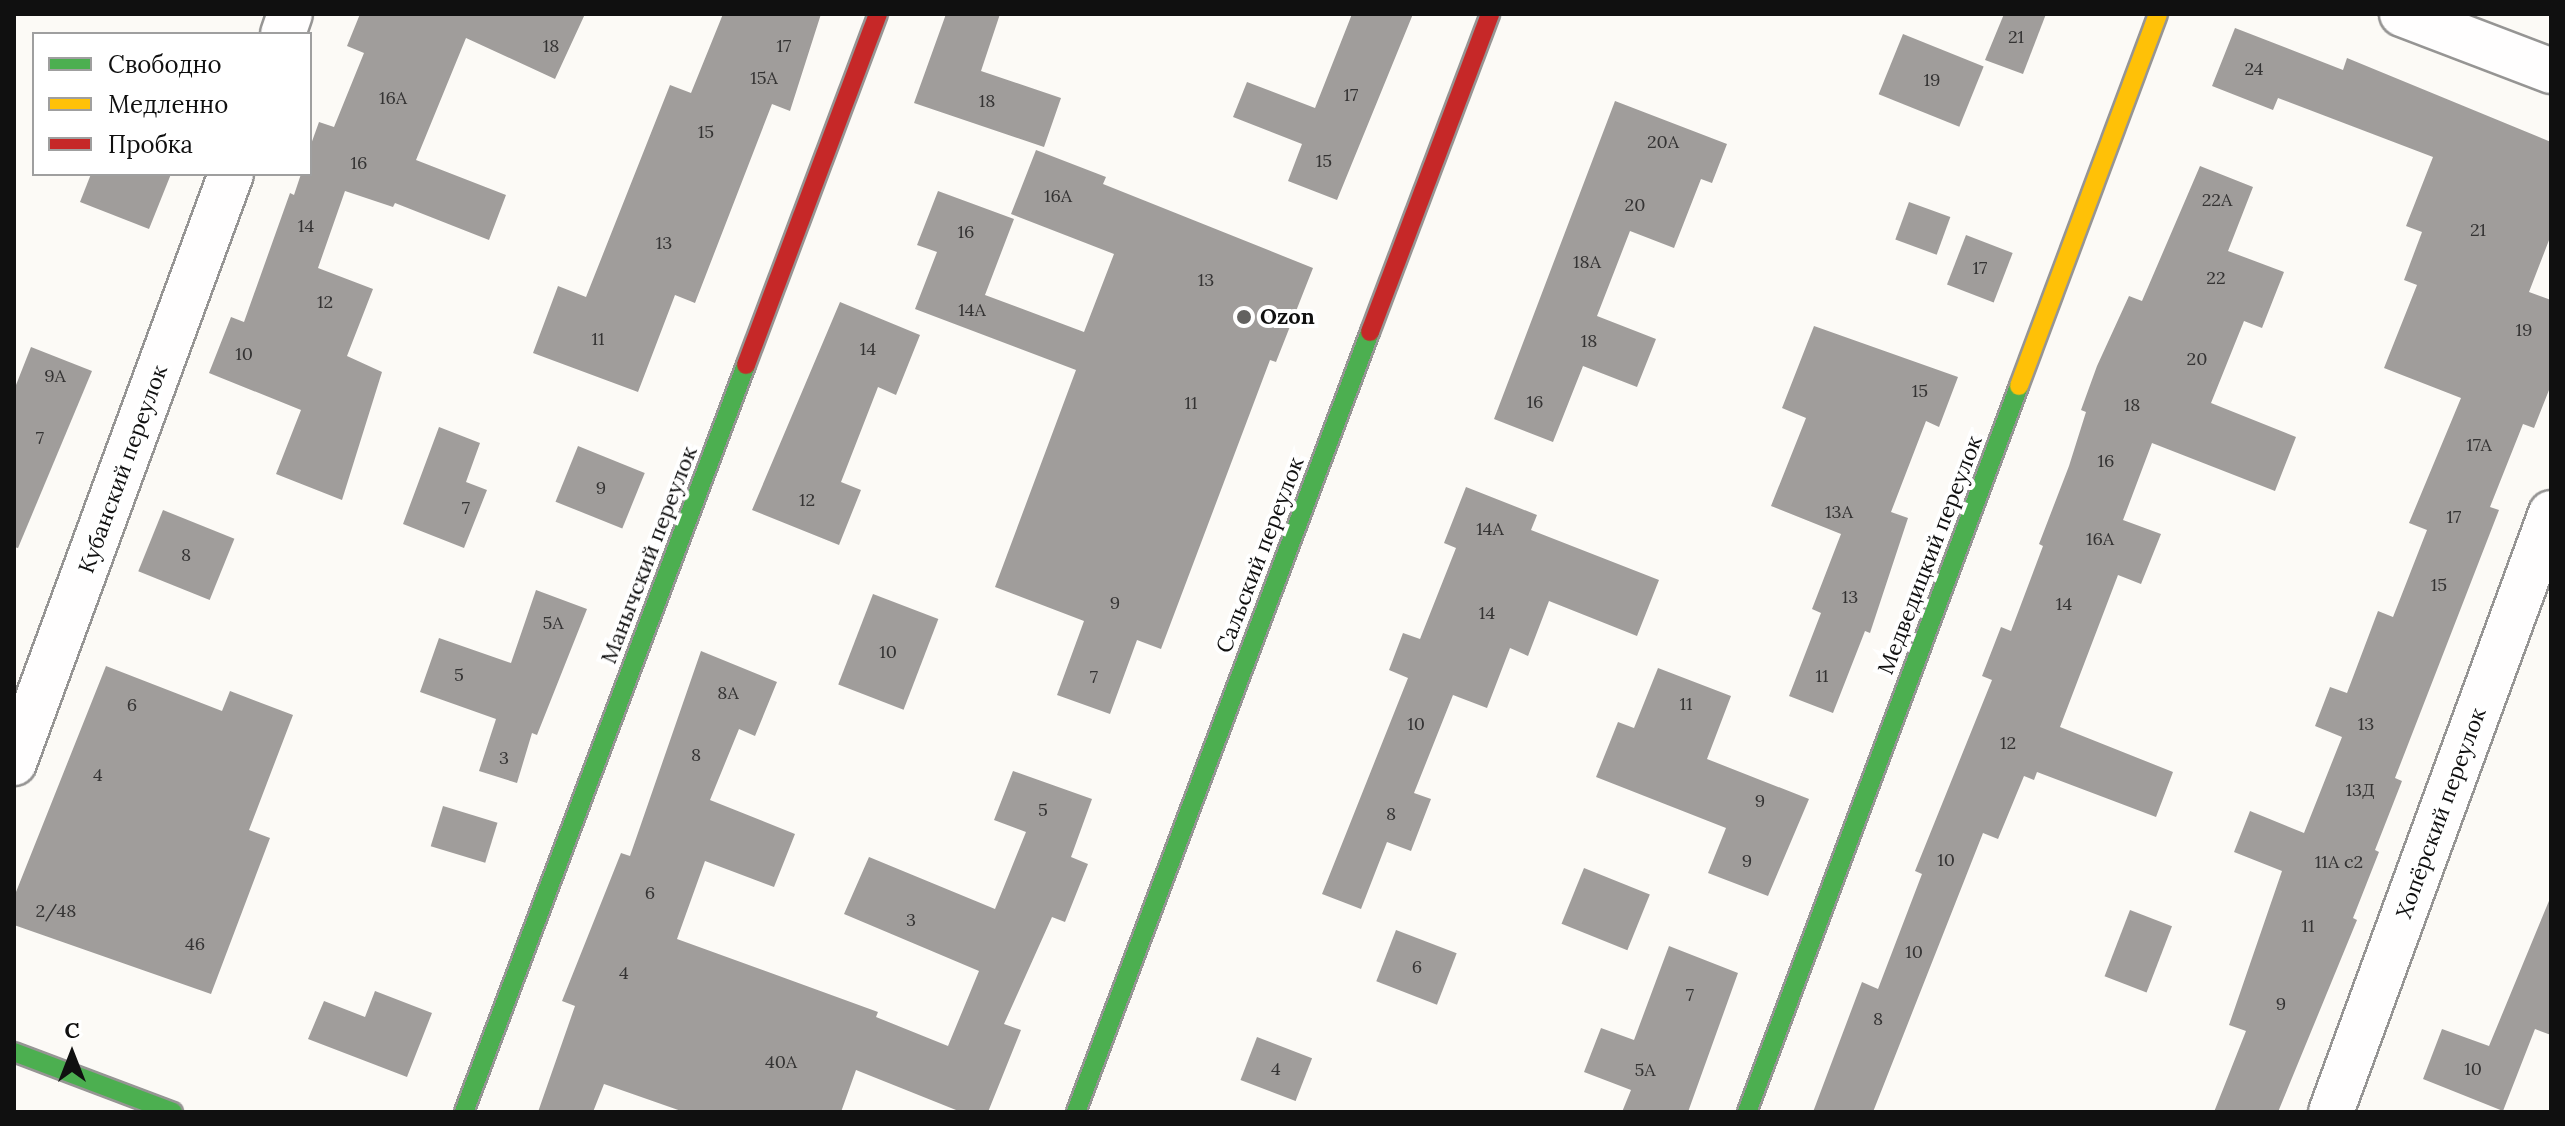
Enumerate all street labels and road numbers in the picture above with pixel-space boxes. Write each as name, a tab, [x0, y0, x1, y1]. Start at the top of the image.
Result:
street label: Кубанский переулок	[73, 361, 173, 577]
street label: Медведицкий переулок	[1872, 432, 1988, 678]
street label: Манычский переулок	[595, 443, 703, 667]
street label: Сальский переулок	[1210, 453, 1310, 657]
street label: Хопёрский переулок	[2391, 704, 2491, 922]

